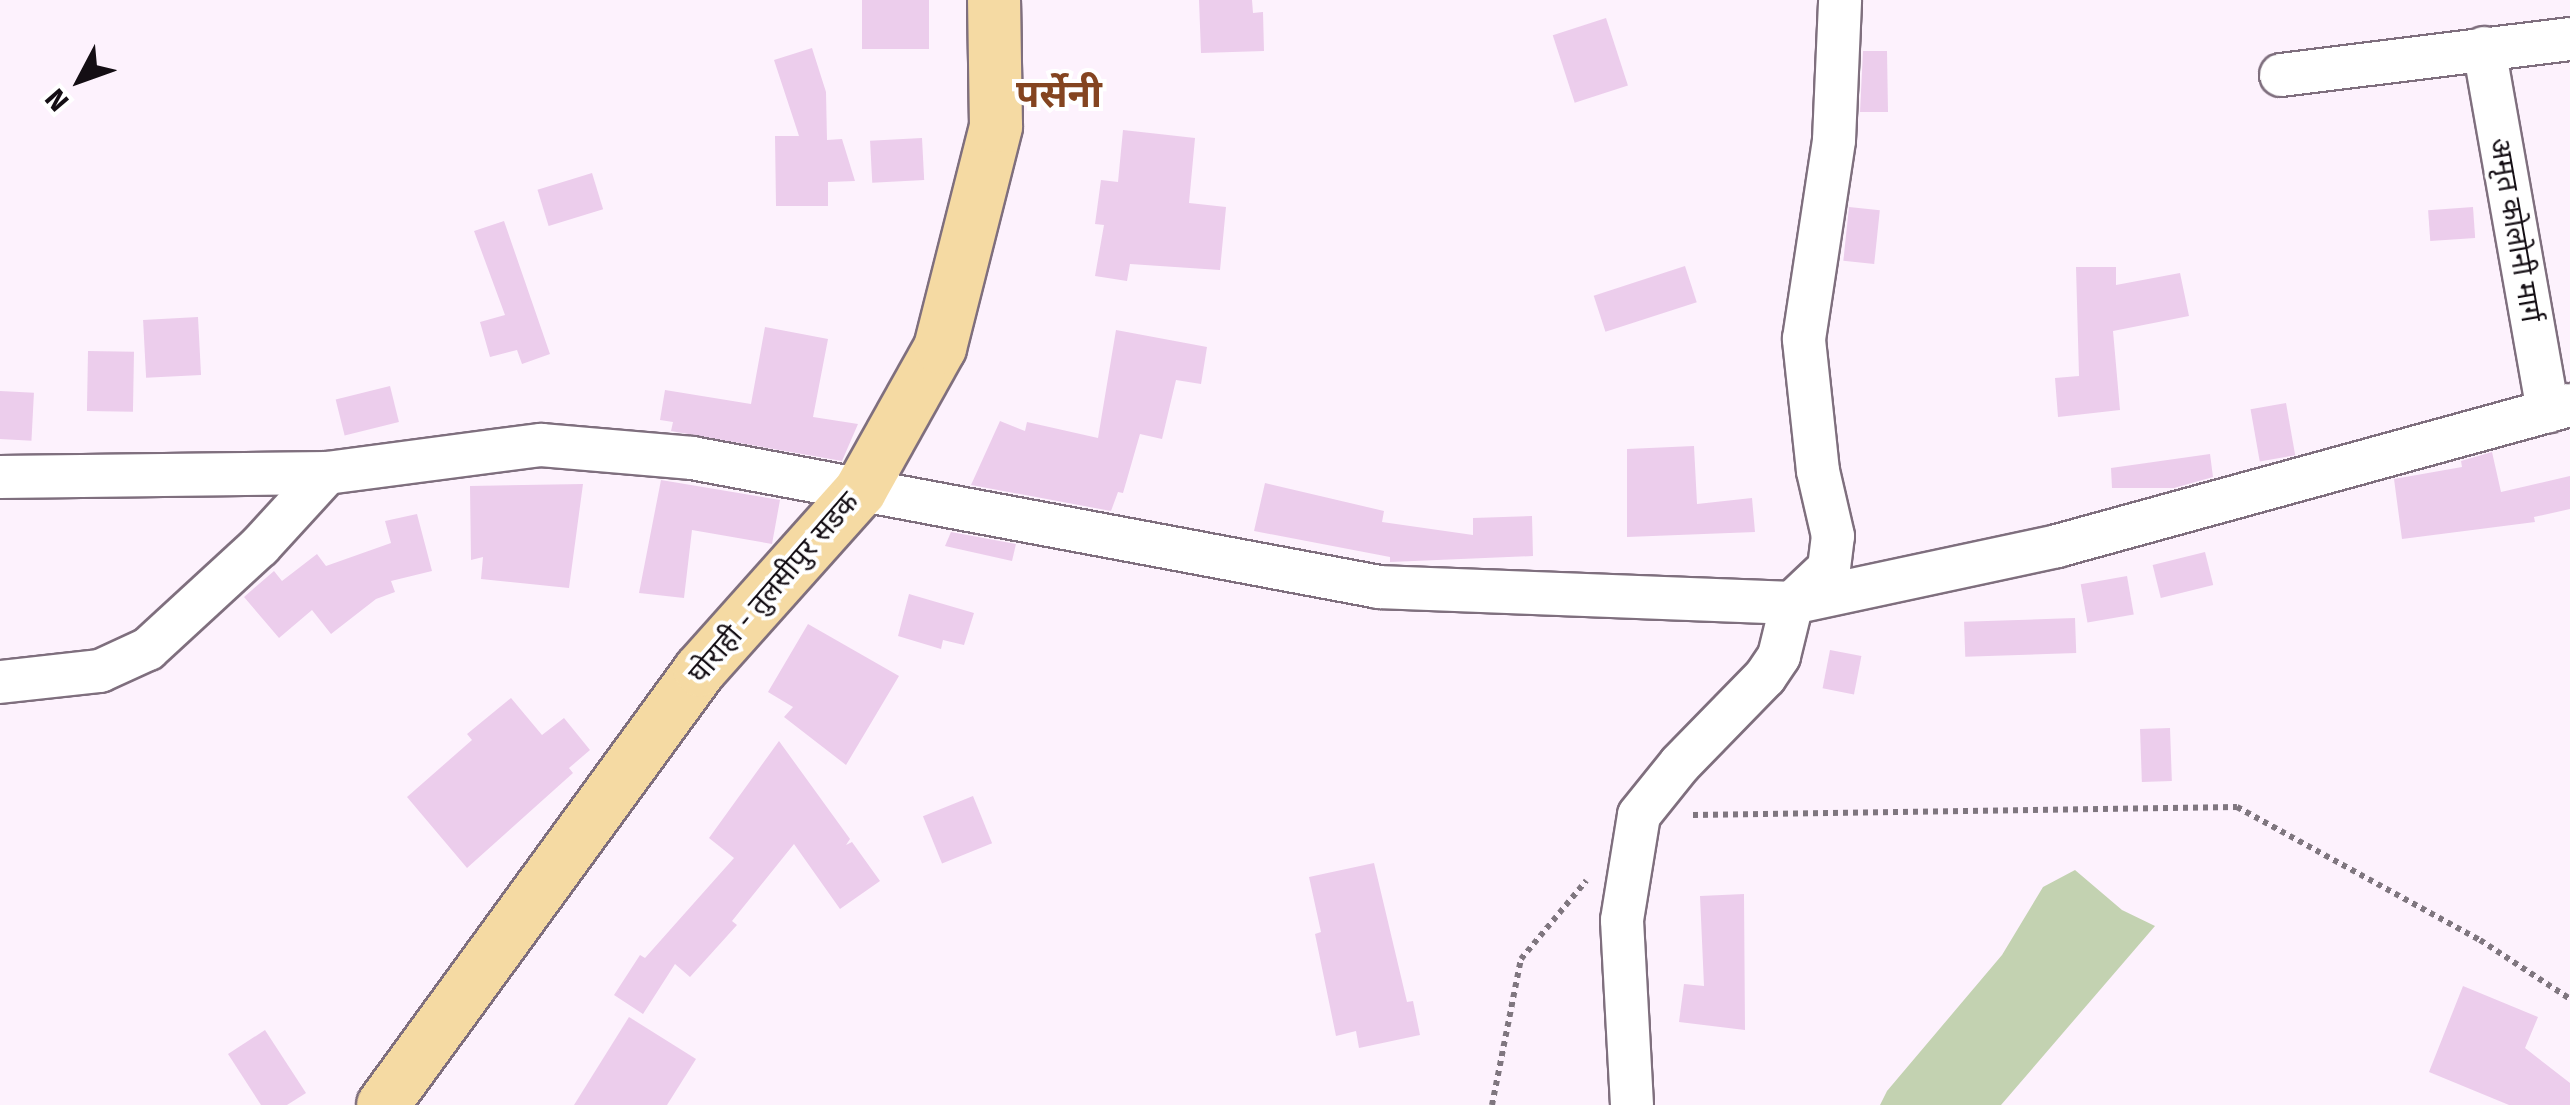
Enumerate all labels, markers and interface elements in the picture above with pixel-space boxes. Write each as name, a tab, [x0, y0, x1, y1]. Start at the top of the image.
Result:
north arrow	[30, 30, 130, 130]
district label: पर्सेनी	[1016, 72, 1102, 118]
text: N	[38, 82, 76, 118]
street label: अमृत कोलोनी मार्ग	[2482, 135, 2548, 325]
street label: घोराही - तुलसीपुर सडक	[682, 486, 866, 690]

